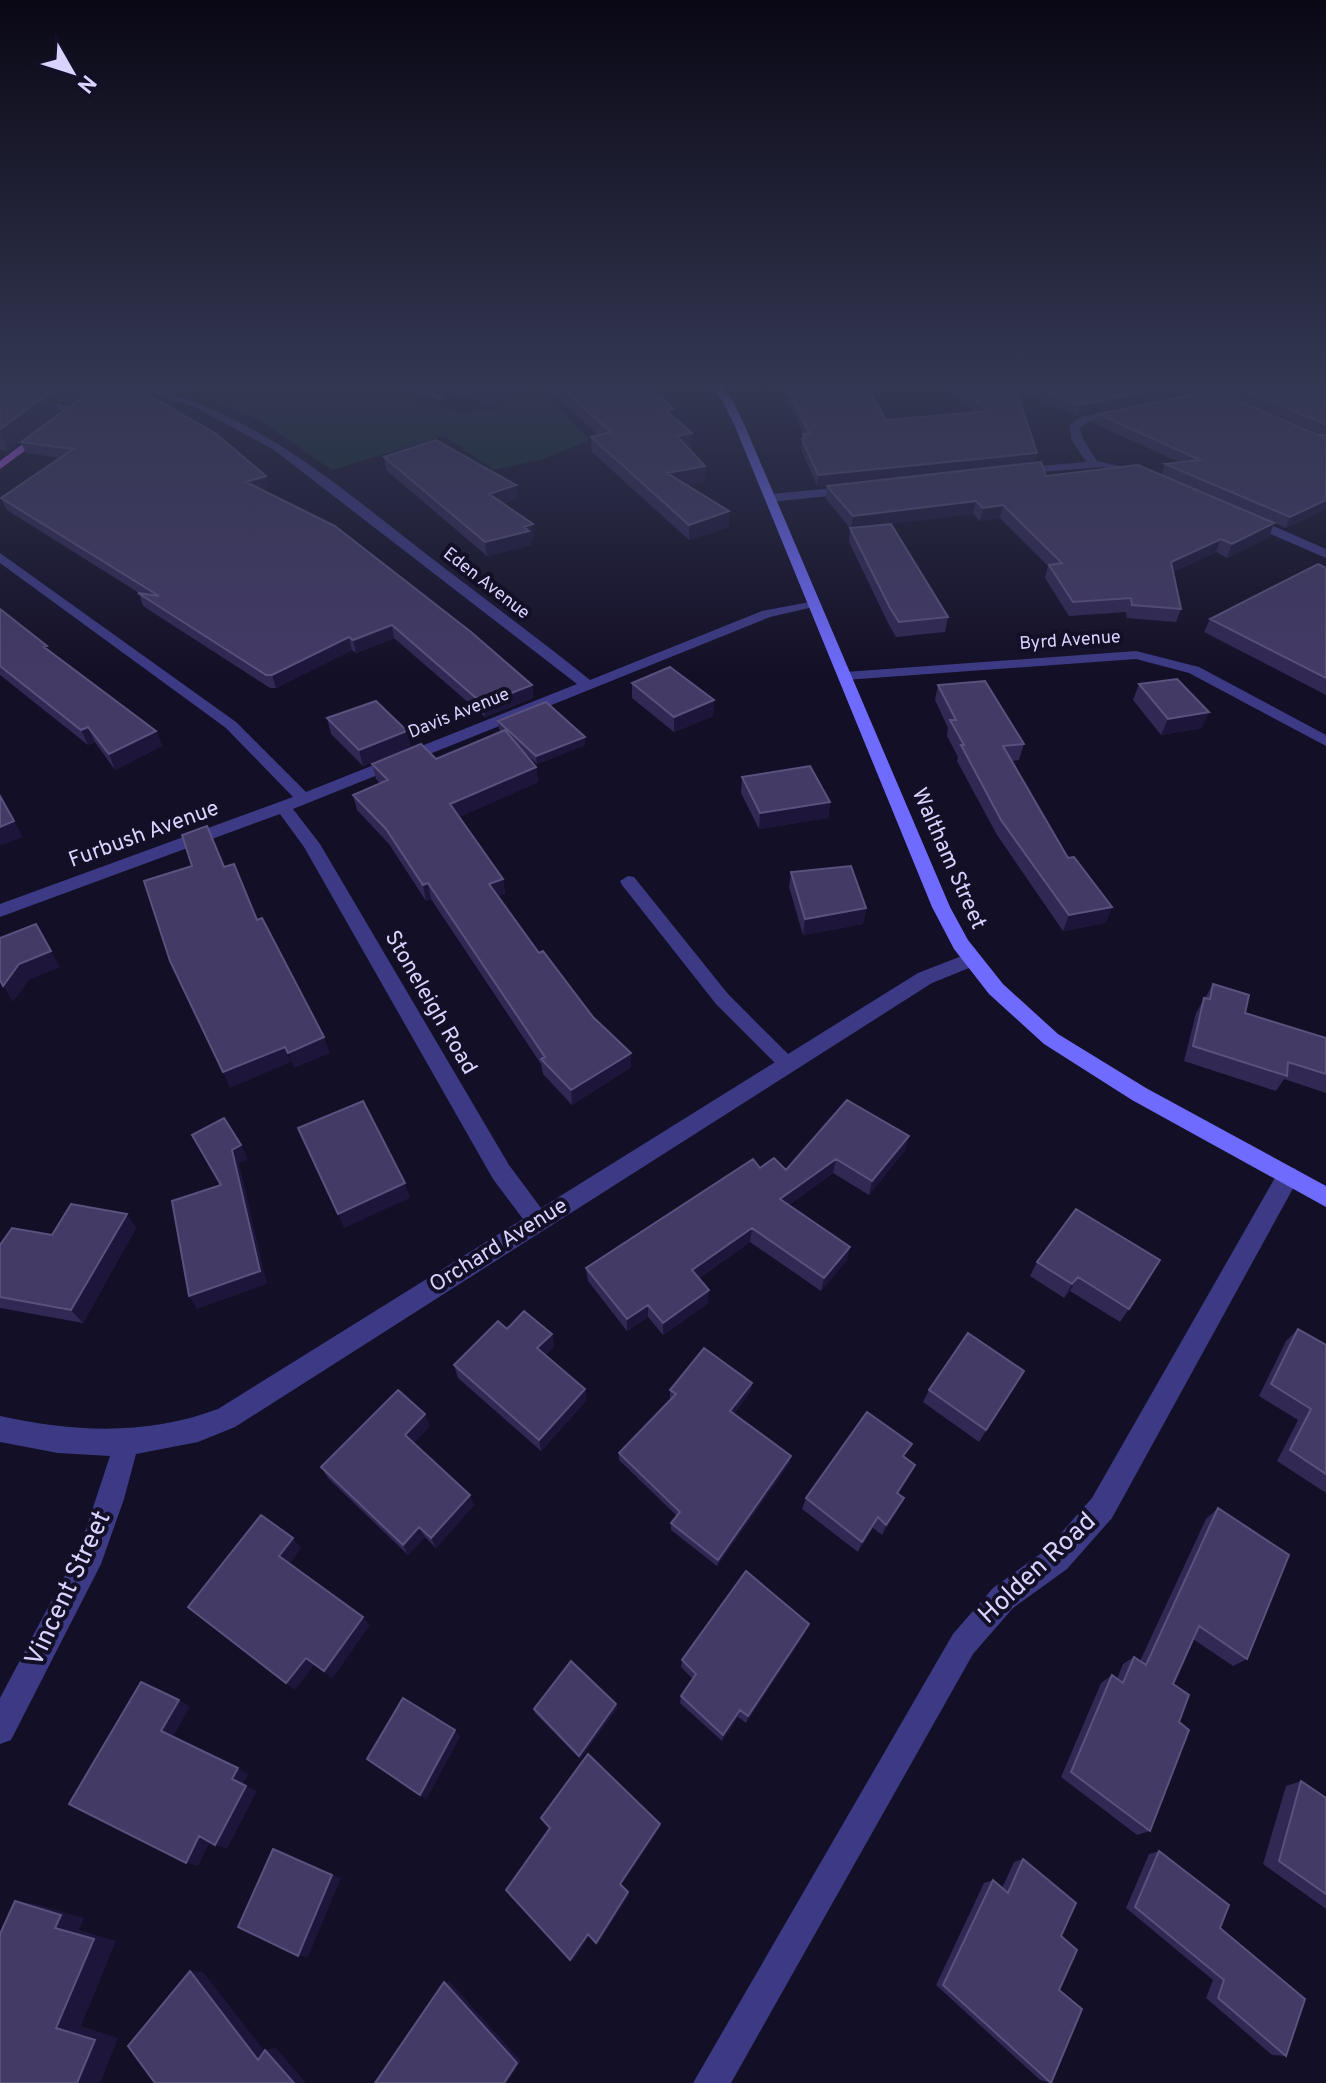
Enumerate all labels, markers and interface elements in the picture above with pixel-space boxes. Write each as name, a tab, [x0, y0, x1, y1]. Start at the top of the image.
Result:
north arrow	[32, 32, 112, 112]
text: N	[70, 68, 101, 98]
street label: Eden Avenue	[438, 543, 534, 625]
street label: Byrd Avenue	[1019, 626, 1121, 656]
street label: Davis Avenue	[405, 683, 513, 745]
street label: Waltham Street	[905, 784, 991, 934]
street label: Furbush Avenue	[65, 795, 223, 875]
street label: Stoneleigh Road	[378, 926, 482, 1080]
street label: Orchard Avenue	[425, 1193, 573, 1299]
street label: Vincent Street	[19, 1506, 119, 1672]
street label: Holden Road	[972, 1506, 1104, 1632]

